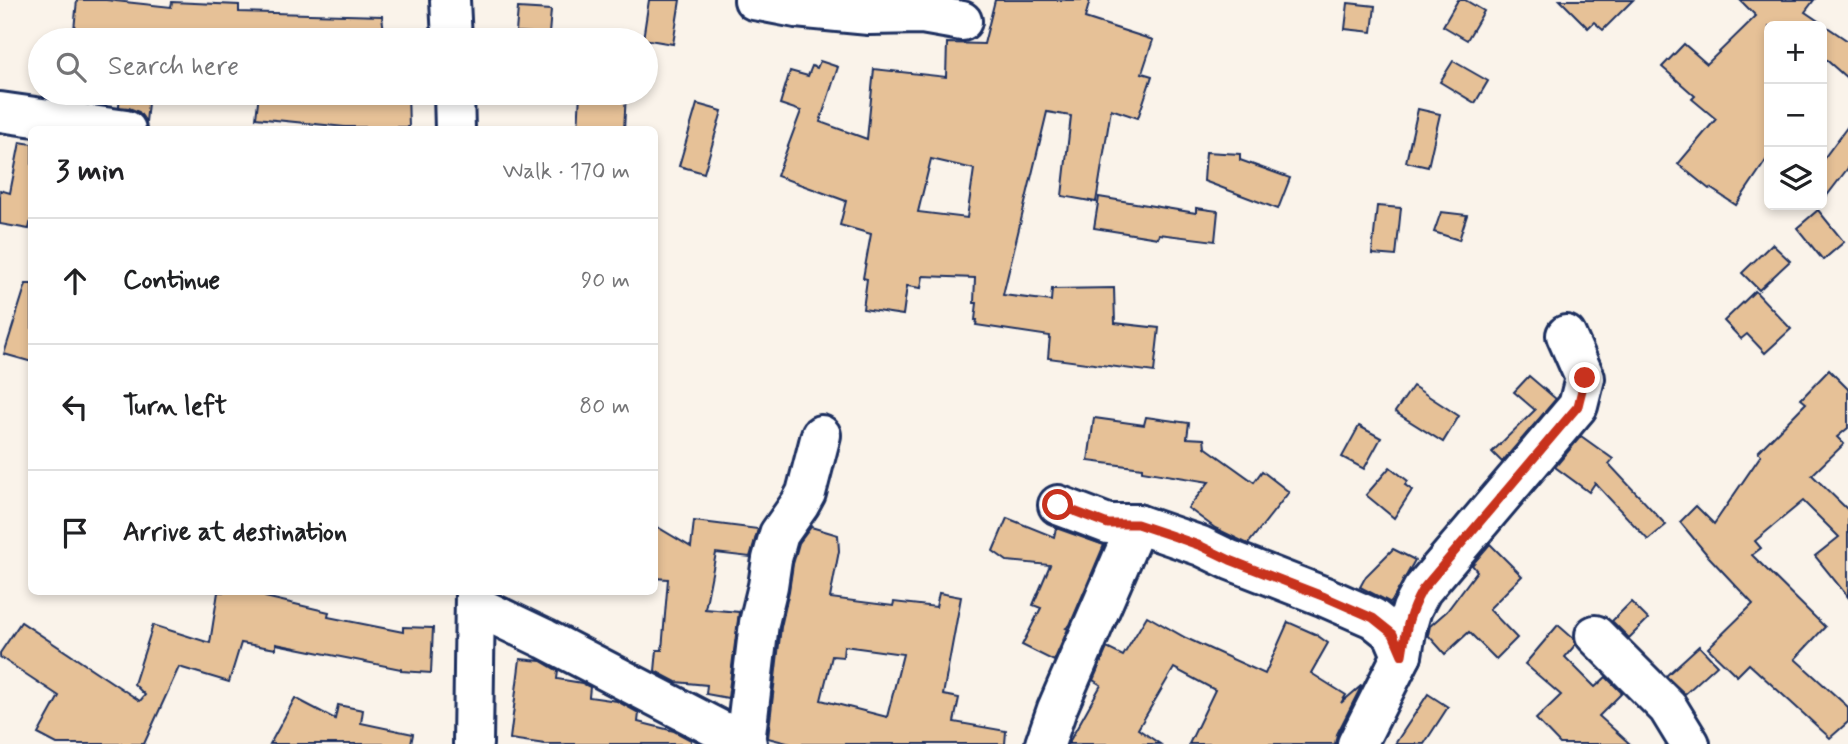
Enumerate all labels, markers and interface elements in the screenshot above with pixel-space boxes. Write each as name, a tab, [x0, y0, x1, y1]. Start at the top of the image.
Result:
map controls	[1764, 21, 1827, 210]
button: +	[1764, 21, 1827, 84]
search box	[28, 28, 658, 105]
icon: search	[52, 48, 90, 86]
text: Search here	[108, 50, 239, 84]
button: −	[1764, 84, 1827, 147]
button: layers	[1764, 147, 1827, 210]
text: 3 min	[56, 152, 125, 191]
text: Walk · 170 m	[502, 157, 630, 187]
icon: ahead	[56, 262, 94, 300]
text: Continue	[123, 264, 220, 298]
text: 90 m	[581, 266, 630, 296]
route end	[1569, 362, 1600, 393]
icon: left	[56, 388, 94, 426]
text: Turn left	[123, 390, 227, 424]
text: 80 m	[579, 392, 630, 422]
route start	[1042, 489, 1073, 520]
icon: arrive	[56, 514, 94, 552]
text: Arrive at destination	[123, 516, 347, 550]

